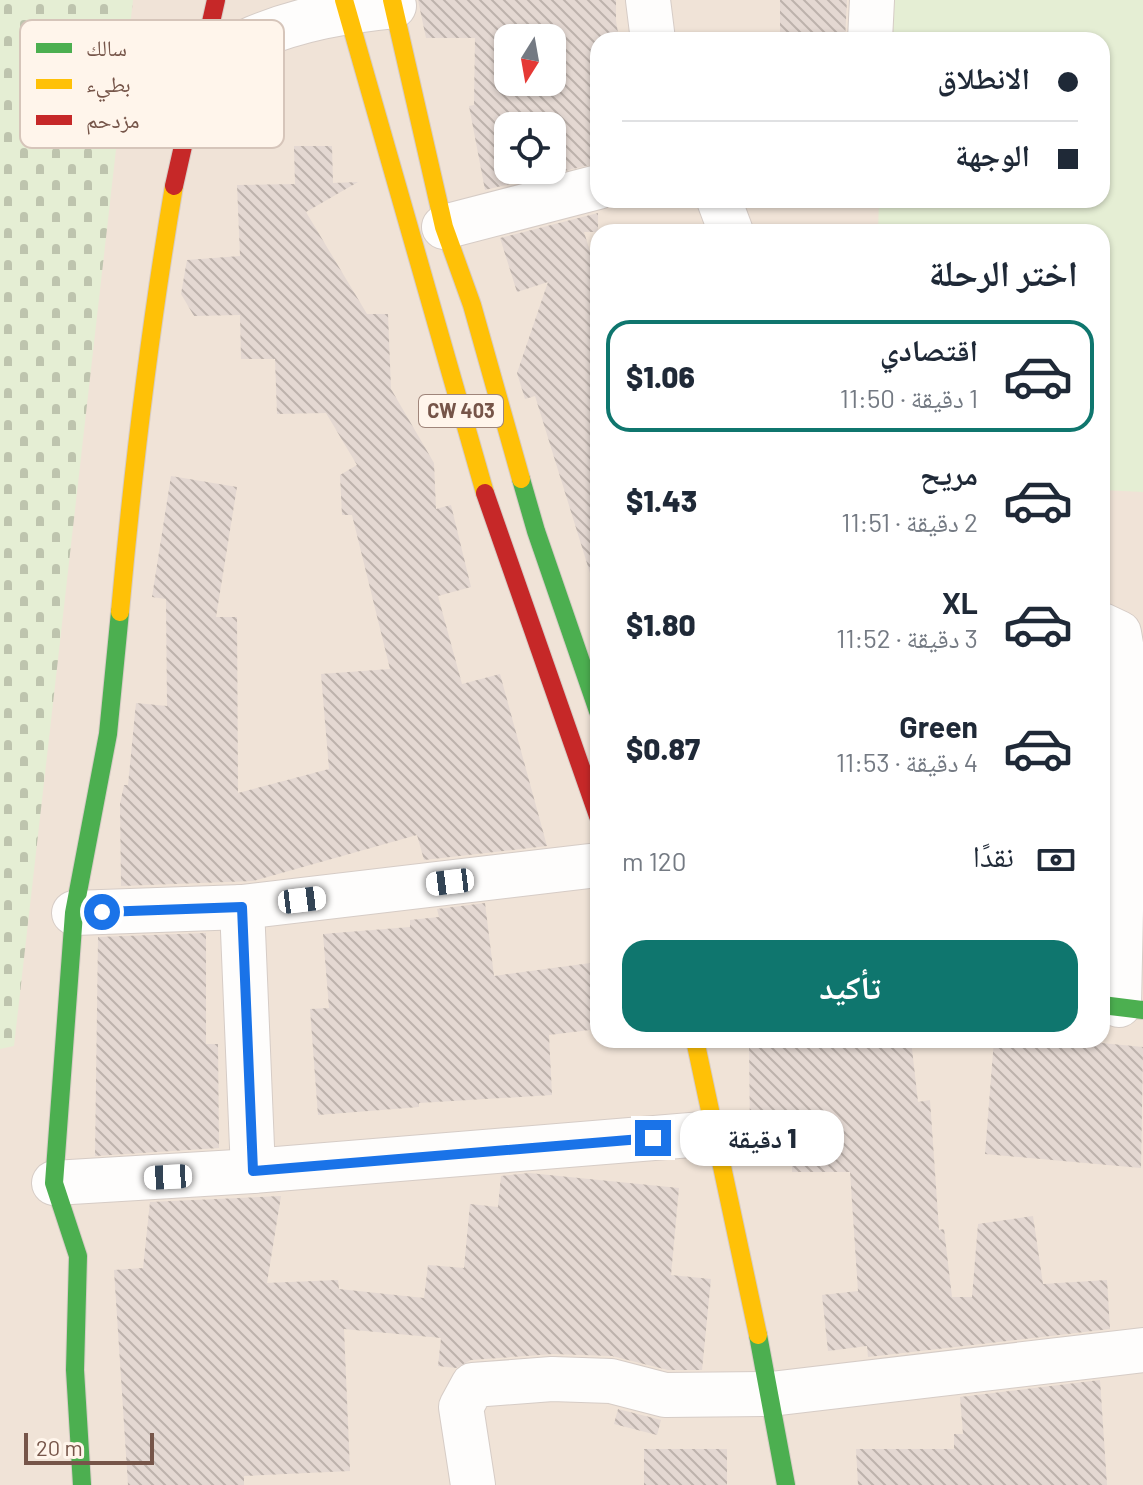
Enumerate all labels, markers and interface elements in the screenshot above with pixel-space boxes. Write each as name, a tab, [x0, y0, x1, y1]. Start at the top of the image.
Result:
legend	[20, 20, 284, 148]
north arrow	[494, 24, 566, 96]
map controls	[494, 24, 566, 184]
text: سالك	[86, 34, 127, 60]
text: الانطلاق	[937, 59, 1030, 95]
text: بطيء	[86, 70, 131, 102]
text: مزدحم	[86, 106, 140, 135]
button: locate	[494, 112, 566, 184]
text: الوجهة	[955, 136, 1030, 172]
text: اختر الرحلة	[929, 250, 1078, 293]
text: اقتصادي	[880, 331, 978, 367]
icon: car	[1002, 340, 1074, 412]
text: $1.06	[626, 358, 695, 394]
text: 1 دقيقة · 11:50	[840, 382, 978, 413]
road number: CW 403	[419, 395, 503, 427]
text: مريح	[920, 455, 978, 491]
icon: car	[1002, 464, 1074, 536]
text: $1.43	[626, 482, 697, 518]
text: 2 دقيقة · 11:51	[841, 506, 978, 537]
text: XL	[942, 584, 978, 620]
icon: car	[1002, 588, 1074, 660]
text: $1.80	[626, 606, 696, 642]
text: 3 دقيقة · 11:52	[836, 622, 978, 653]
text: Green	[899, 708, 978, 744]
icon: car	[1002, 712, 1074, 784]
text: $0.87	[626, 730, 700, 766]
text: 4 دقيقة · 11:53	[836, 746, 978, 777]
text: نقدًا	[973, 837, 1014, 873]
icon: cash	[1034, 838, 1078, 882]
text: 120 m	[622, 845, 686, 876]
car	[425, 867, 475, 897]
car	[277, 885, 327, 915]
route start	[84, 894, 120, 930]
button: تأكيد	[622, 940, 1078, 1032]
callout: 1 دقيقة	[681, 1110, 845, 1166]
route end	[635, 1120, 671, 1156]
text: 1 دقيقة	[727, 1122, 797, 1153]
car	[143, 1164, 193, 1190]
scale bar	[24, 1429, 154, 1465]
text: 20 m	[36, 1434, 83, 1460]

